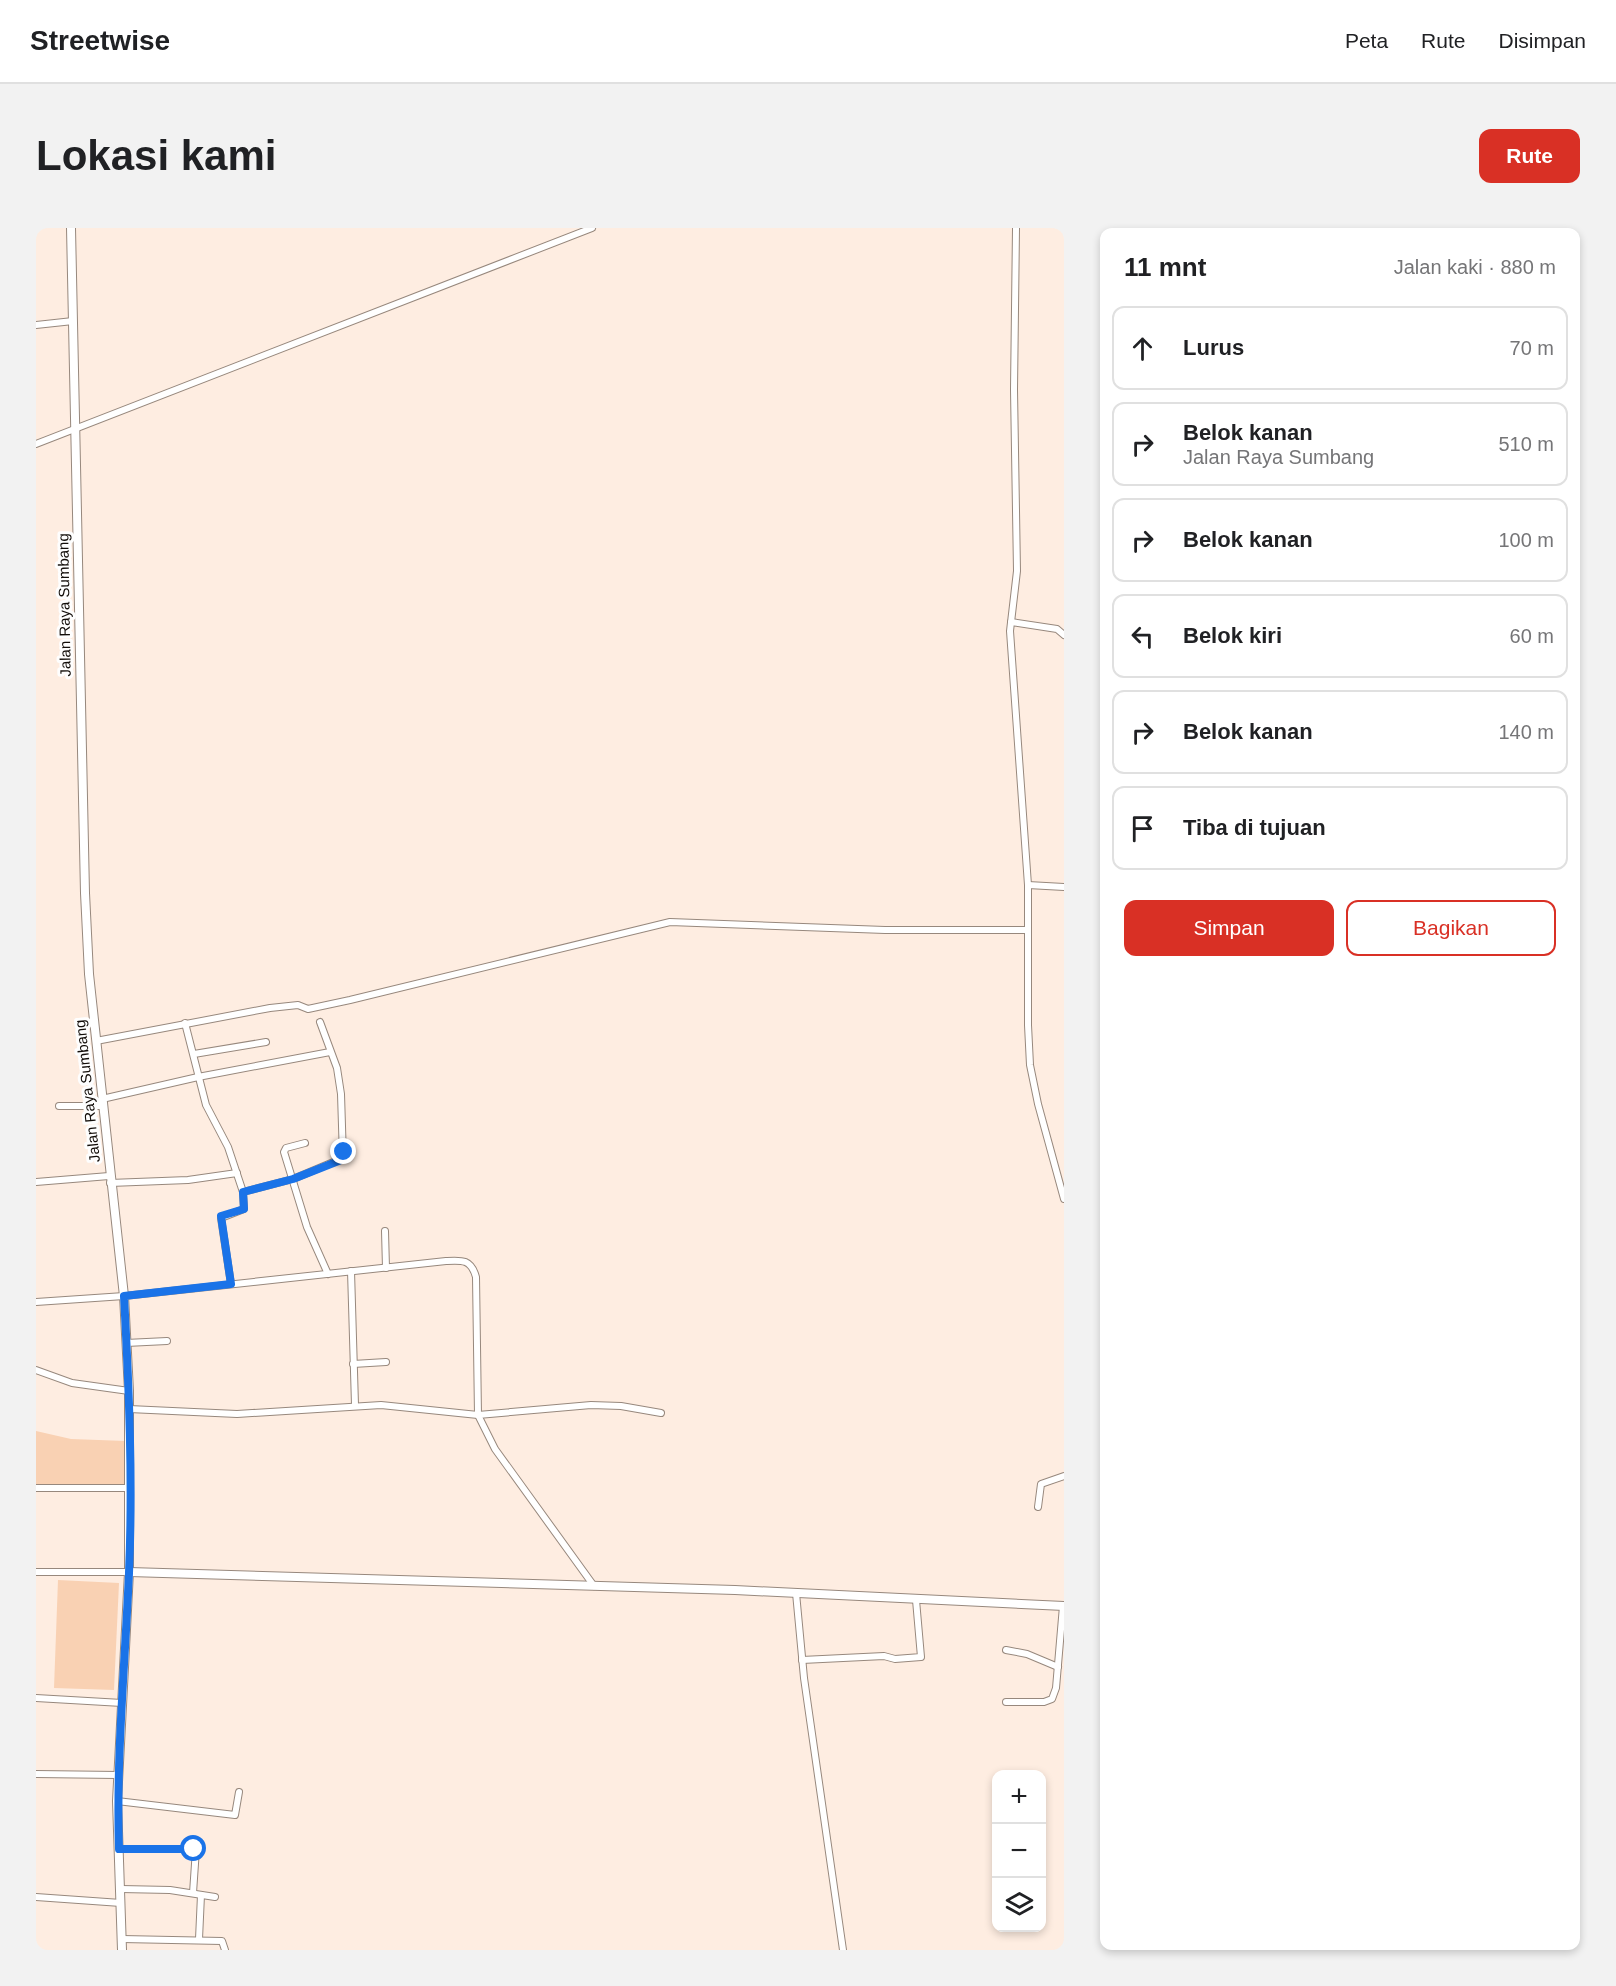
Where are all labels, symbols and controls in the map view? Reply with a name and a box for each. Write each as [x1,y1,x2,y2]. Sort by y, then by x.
text: Streetwise [30,25,170,56]
text: Peta [1345,29,1388,52]
text: Rute [1421,29,1465,52]
text: Disimpan [1498,29,1586,52]
button: Rute [1479,129,1580,183]
text: Lokasi kami [36,132,276,179]
text: 11 mnt [1124,252,1206,282]
text: Jalan kaki · 880 m [1394,256,1556,278]
icon: ahead [1126,332,1159,365]
text: Lurus [1183,335,1244,360]
text: 70 m [1510,337,1554,359]
text: Belok kanan [1183,420,1313,445]
icon: right [1126,428,1159,461]
text: 510 m [1498,433,1554,455]
text: Jalan Raya Sumbang [1183,446,1374,468]
icon: right [1126,524,1159,557]
text: Belok kanan [1183,527,1313,552]
text: 100 m [1498,529,1554,551]
street label: Jalan Raya Sumbang [54,533,74,677]
icon: left [1126,620,1159,653]
text: Belok kiri [1183,623,1282,648]
text: 60 m [1510,625,1554,647]
icon: right [1126,716,1159,749]
text: Belok kanan [1183,719,1313,744]
text: 140 m [1498,721,1554,743]
icon: arrive [1126,812,1159,845]
text: Tiba di tujuan [1183,815,1326,840]
button: Simpan [1124,900,1334,956]
button: Bagikan [1346,900,1556,956]
street label: Jalan Raya Sumbang [71,1019,103,1163]
route end [330,1138,356,1164]
map controls [992,1770,1046,1932]
button: + [992,1770,1046,1824]
button: − [992,1824,1046,1878]
route start [180,1835,206,1861]
button: layers [992,1878,1046,1932]

